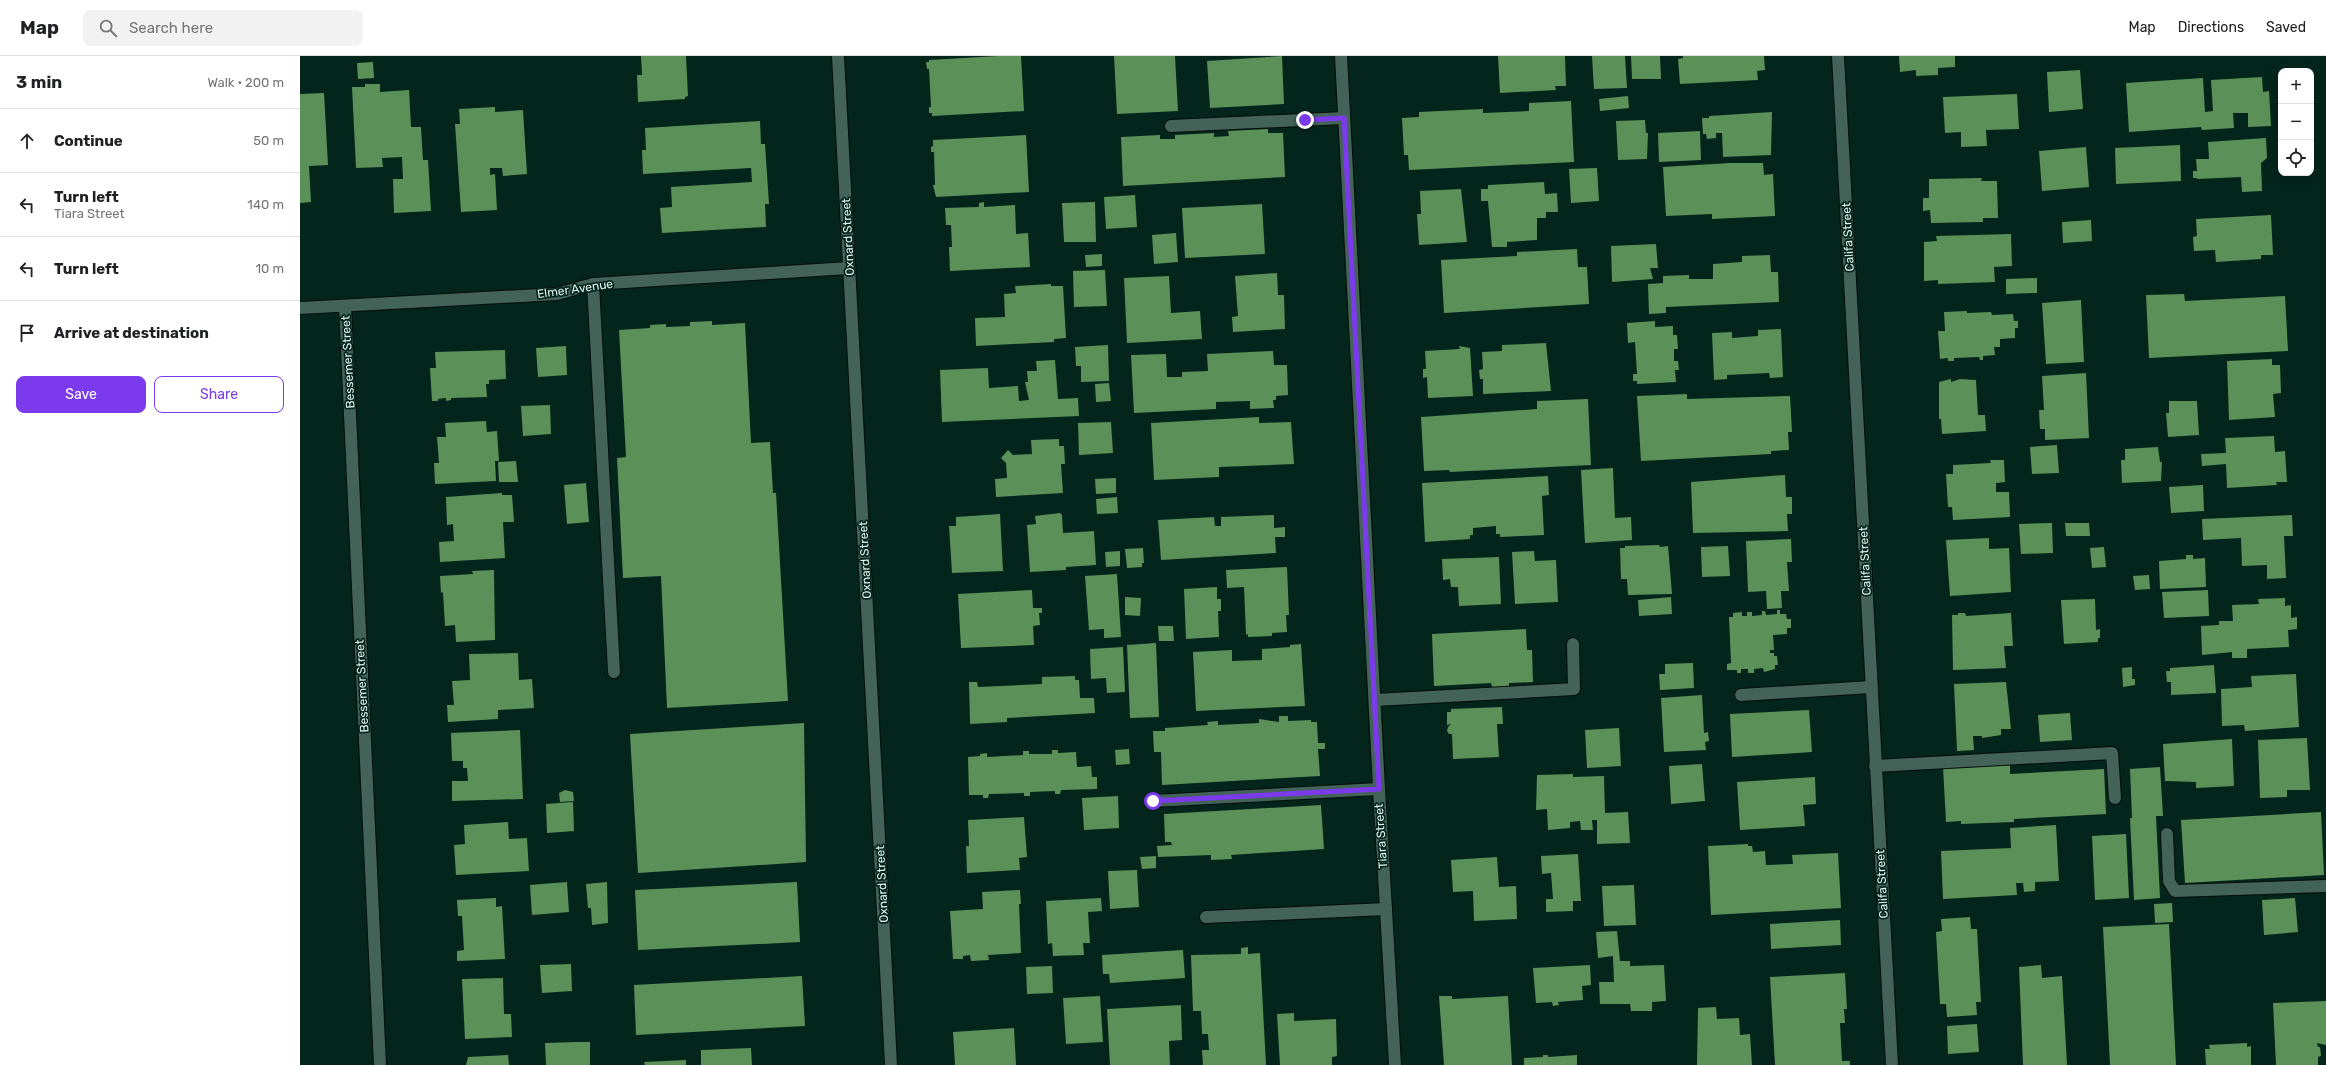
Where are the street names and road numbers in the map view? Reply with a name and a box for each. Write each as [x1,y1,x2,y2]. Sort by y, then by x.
street label: Oxnard Street [839,198,857,276]
street label: Califa Street [1839,202,1857,272]
street label: Elmer Avenue [536,277,614,301]
street label: Bessemer Street [339,315,357,409]
street label: Oxnard Street [856,521,874,599]
street label: Califa Street [1856,526,1874,596]
street label: Bessemer Street [353,639,371,733]
street label: Tiara Street [1372,803,1390,869]
street label: Oxnard Street [873,845,891,923]
street label: Califa Street [1873,849,1891,919]

